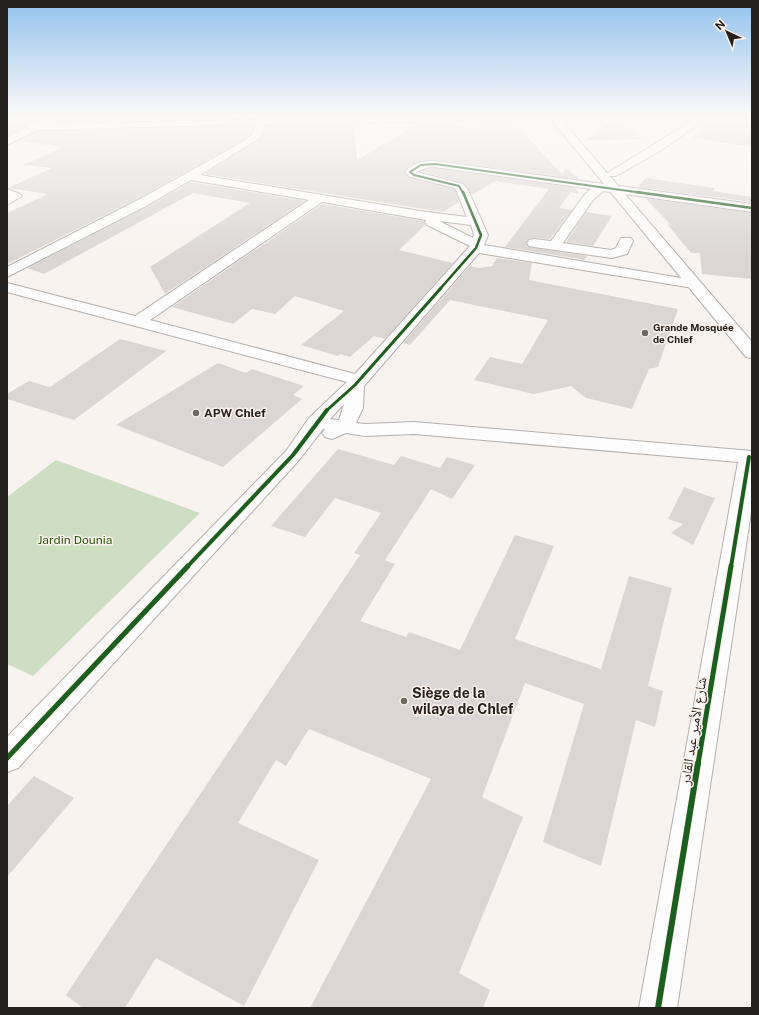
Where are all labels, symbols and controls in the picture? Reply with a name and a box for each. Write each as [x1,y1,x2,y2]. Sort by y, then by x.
north arrow [707,12,747,52]
text: N [713,18,727,32]
place label: Grande Mosquée de Chlef [653,321,734,345]
marker: Grande Mosquée de Chlef [640,328,650,338]
place label: APW Chlef [204,406,266,420]
marker: APW Chlef [191,408,201,418]
park label: Jardin Dounia [38,533,112,547]
street label: شارع الأمير عبد القادر [676,676,711,787]
place label: Siège de la wilaya de Chlef [412,685,514,717]
marker: Siège de la wilaya de Chlef [399,696,409,706]

